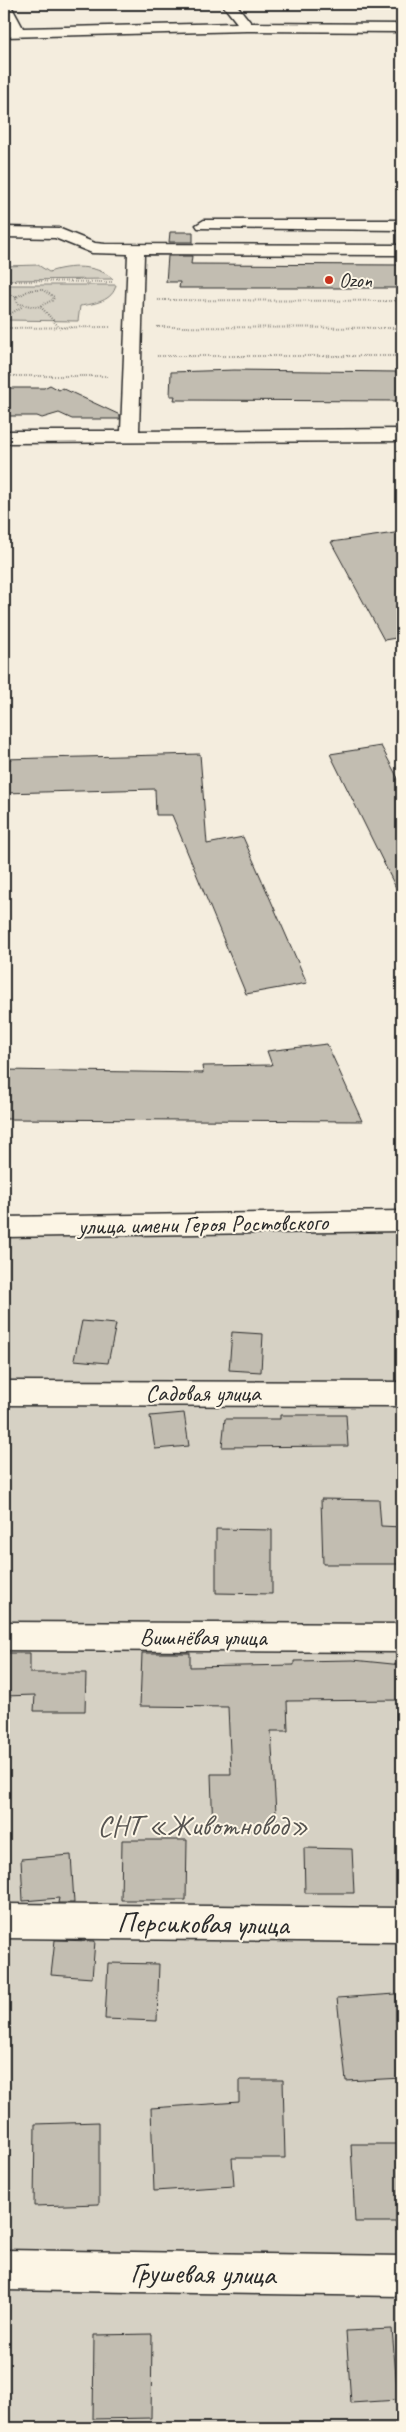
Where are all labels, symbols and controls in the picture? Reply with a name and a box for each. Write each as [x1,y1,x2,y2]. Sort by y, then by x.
place label: Ozon [339,268,373,293]
marker: Ozon [323,274,335,286]
street label: улица имени Героя Ростовского [76,1207,330,1241]
street label: Садовая улица [145,1378,262,1408]
street label: Вишнёвая улица [139,1622,268,1652]
park label: СНТ «Животновод» [98,1807,308,1844]
street label: Персиковая улица [117,1904,292,1944]
street label: Грушевая улица [130,2254,278,2293]

